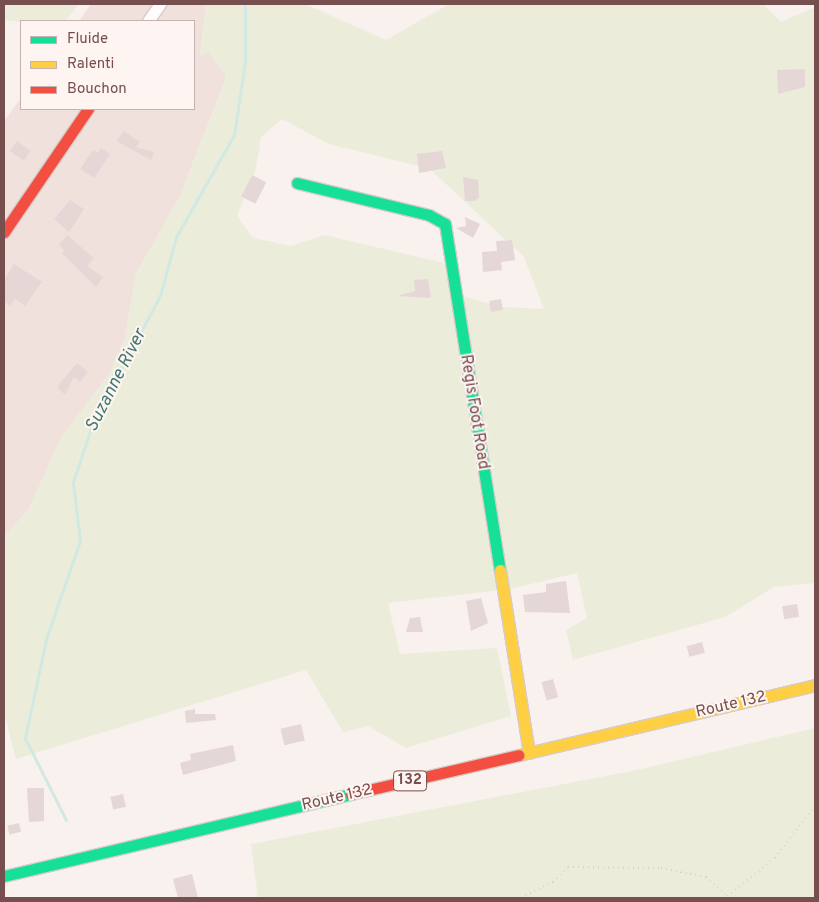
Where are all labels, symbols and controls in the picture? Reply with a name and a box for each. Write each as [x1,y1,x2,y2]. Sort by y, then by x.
legend [20,20,195,110]
text: Fluide [67,30,108,49]
text: Ralenti [67,55,114,74]
text: Bouchon [67,80,127,99]
water label: Suzanne River [82,326,152,436]
street label: Regis Foot Road [455,353,493,471]
street label: Route 132 [694,688,768,722]
road number: 132 [392,768,428,794]
street label: Route 132 [300,781,374,815]

